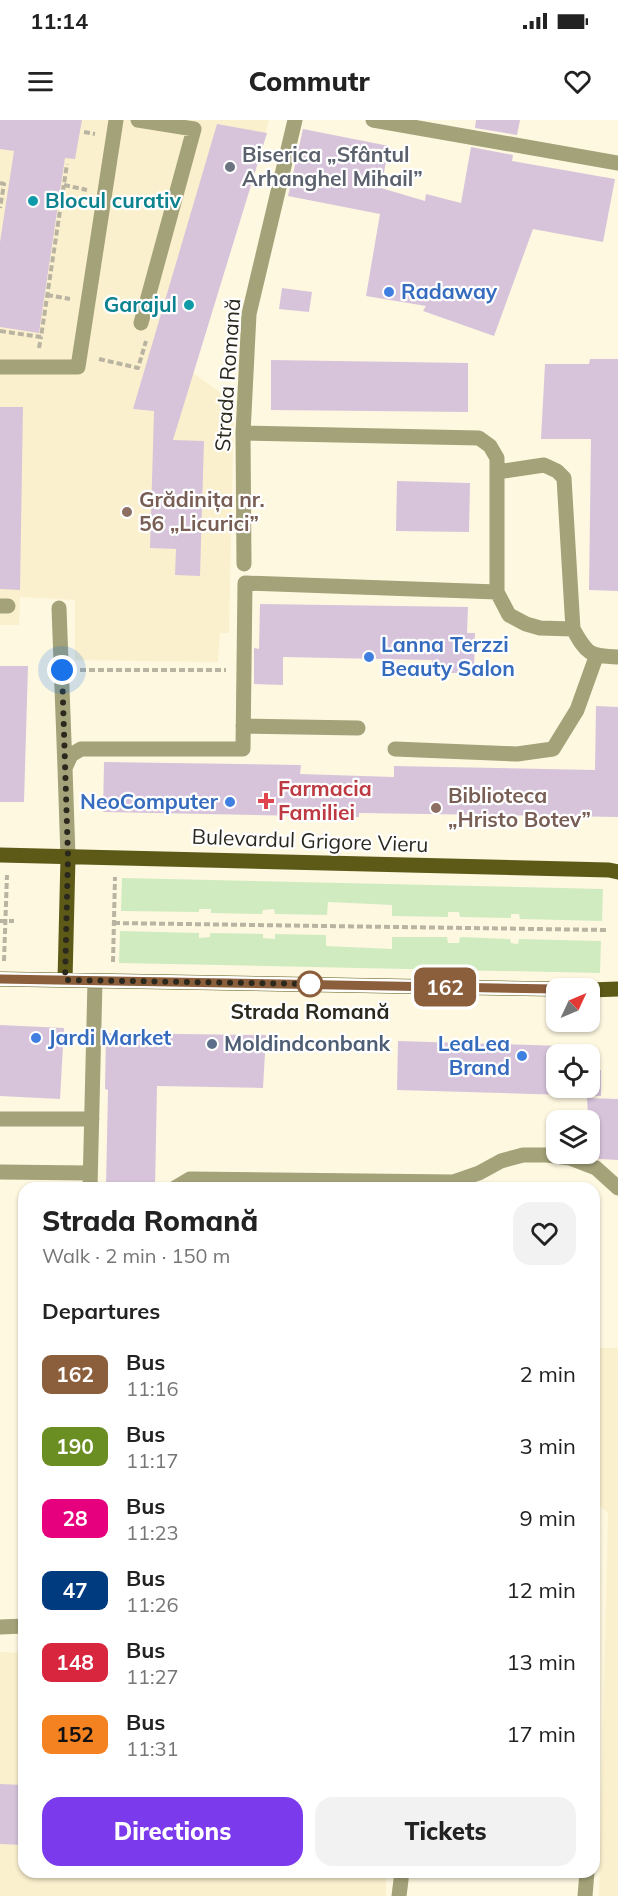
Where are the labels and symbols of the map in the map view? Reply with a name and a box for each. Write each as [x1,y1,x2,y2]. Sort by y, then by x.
place label: Biserica „Sfântul Arhanghel Mihail” [242,141,423,191]
marker: Biserica „Sfântul Arhanghel Mihail” [223,160,237,174]
place label: Blocul curativ [45,187,181,213]
marker: Blocul curativ [26,194,40,208]
place label: Radaway [401,278,498,304]
marker: Radaway [382,285,396,299]
place label: Garajul [104,291,177,317]
street label: Strada Romană [209,297,245,452]
marker: Garajul [182,298,196,312]
place label: Grădinița nr. 56 „Licurici” [139,486,265,536]
marker: Grădinița nr. 56 „Licurici” [120,505,134,519]
place label: Lanna Terzzi Beauty Salon [381,631,515,681]
marker: Lanna Terzzi Beauty Salon [362,650,376,664]
your location [47,655,77,685]
place label: Farmacia Familiei [278,775,372,825]
place label: Biblioteca „Hristo Botev” [448,782,591,832]
place label: NeoComputer [80,788,219,814]
marker: Farmacia Familiei [259,794,273,808]
marker: NeoComputer [223,795,237,809]
marker: Biblioteca „Hristo Botev” [429,801,443,815]
street label: Bulevardul Grigore Vieru [191,823,429,857]
line badge: 162 [410,968,480,1006]
marker: Strada Romană [297,971,323,997]
north arrow [546,978,600,1032]
place label: Strada Romană [231,998,389,1024]
place label: Jardi Market [48,1024,171,1050]
place label: Moldindconbank [224,1030,391,1056]
place label: LeaLea Brand [438,1030,510,1080]
marker: Jardi Market [29,1031,43,1045]
marker: Moldindconbank [205,1037,219,1051]
marker: LeaLea Brand [515,1049,529,1063]

